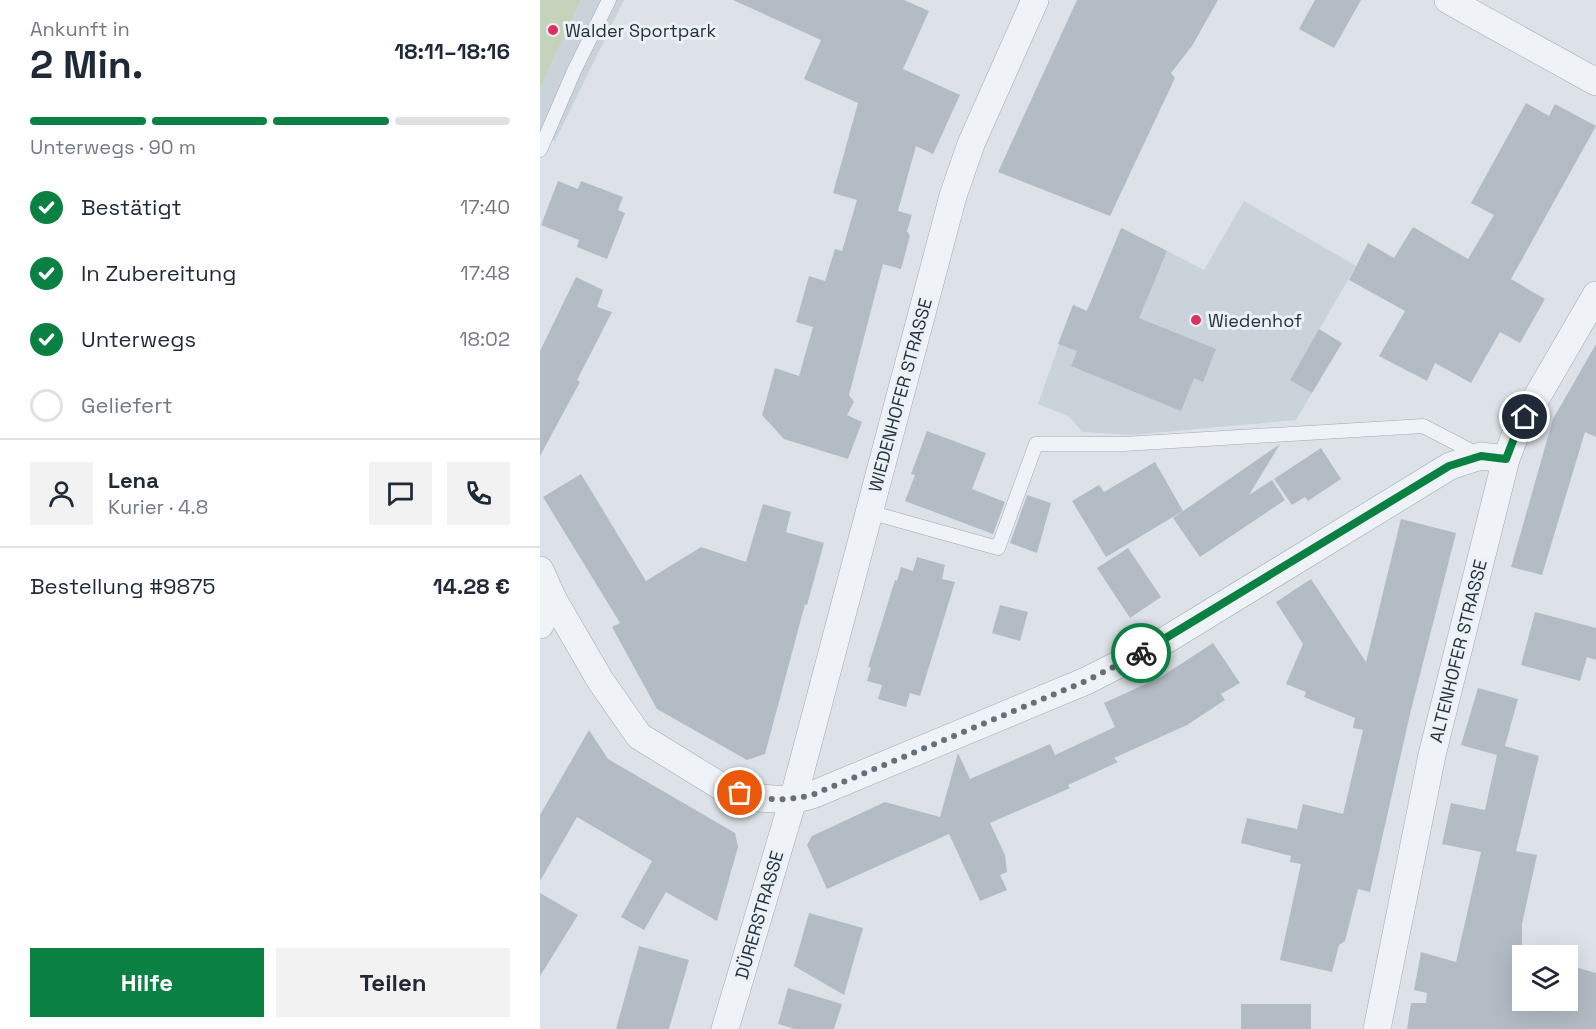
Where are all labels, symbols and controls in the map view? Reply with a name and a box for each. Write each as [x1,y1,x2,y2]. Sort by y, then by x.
text: Ankunft in [30,16,130,42]
place label: Walder Sportpark [565,19,717,42]
marker: Walder Sportpark [546,23,560,37]
text: 18:11–18:16 [394,37,510,65]
text: 2 Min. [30,40,144,89]
text: Unterwegs · 90 m [30,134,196,160]
icon: check [30,191,63,224]
text: Bestätigt [81,193,182,221]
text: 17:40 [460,194,510,220]
icon: check [30,257,63,290]
text: In Zubereitung [81,259,236,287]
text: 17:48 [460,260,510,286]
street label: WIEDENHOFER STRASSE [863,295,937,495]
place label: Wiedenhof [1208,309,1302,332]
marker: Wiedenhof [1189,313,1203,327]
icon: check [30,323,63,356]
text: Unterwegs [81,325,196,353]
text: 18:02 [459,326,510,352]
text: Geliefert [81,391,173,419]
pin [1499,391,1550,442]
icon: home [1508,400,1541,433]
button: person [30,462,93,525]
button: chat [369,462,432,525]
button: phone [447,462,510,525]
text: Lena [108,466,159,494]
text: Kurier · 4.8 [108,494,208,520]
street label: ALTENHOFER STRASSE [1424,557,1492,745]
text: Bestellung #9875 [30,572,216,600]
text: 14.28 € [433,572,510,600]
courier [1111,623,1171,683]
icon: bike [1125,637,1158,670]
pin [714,767,765,818]
icon: bag [723,776,756,809]
street label: DÜRERSTRASSE [730,848,788,982]
map controls [1512,945,1578,1011]
button: layers [1512,945,1578,1011]
button: Hilfe [30,948,264,1017]
button: Teilen [276,948,510,1017]

